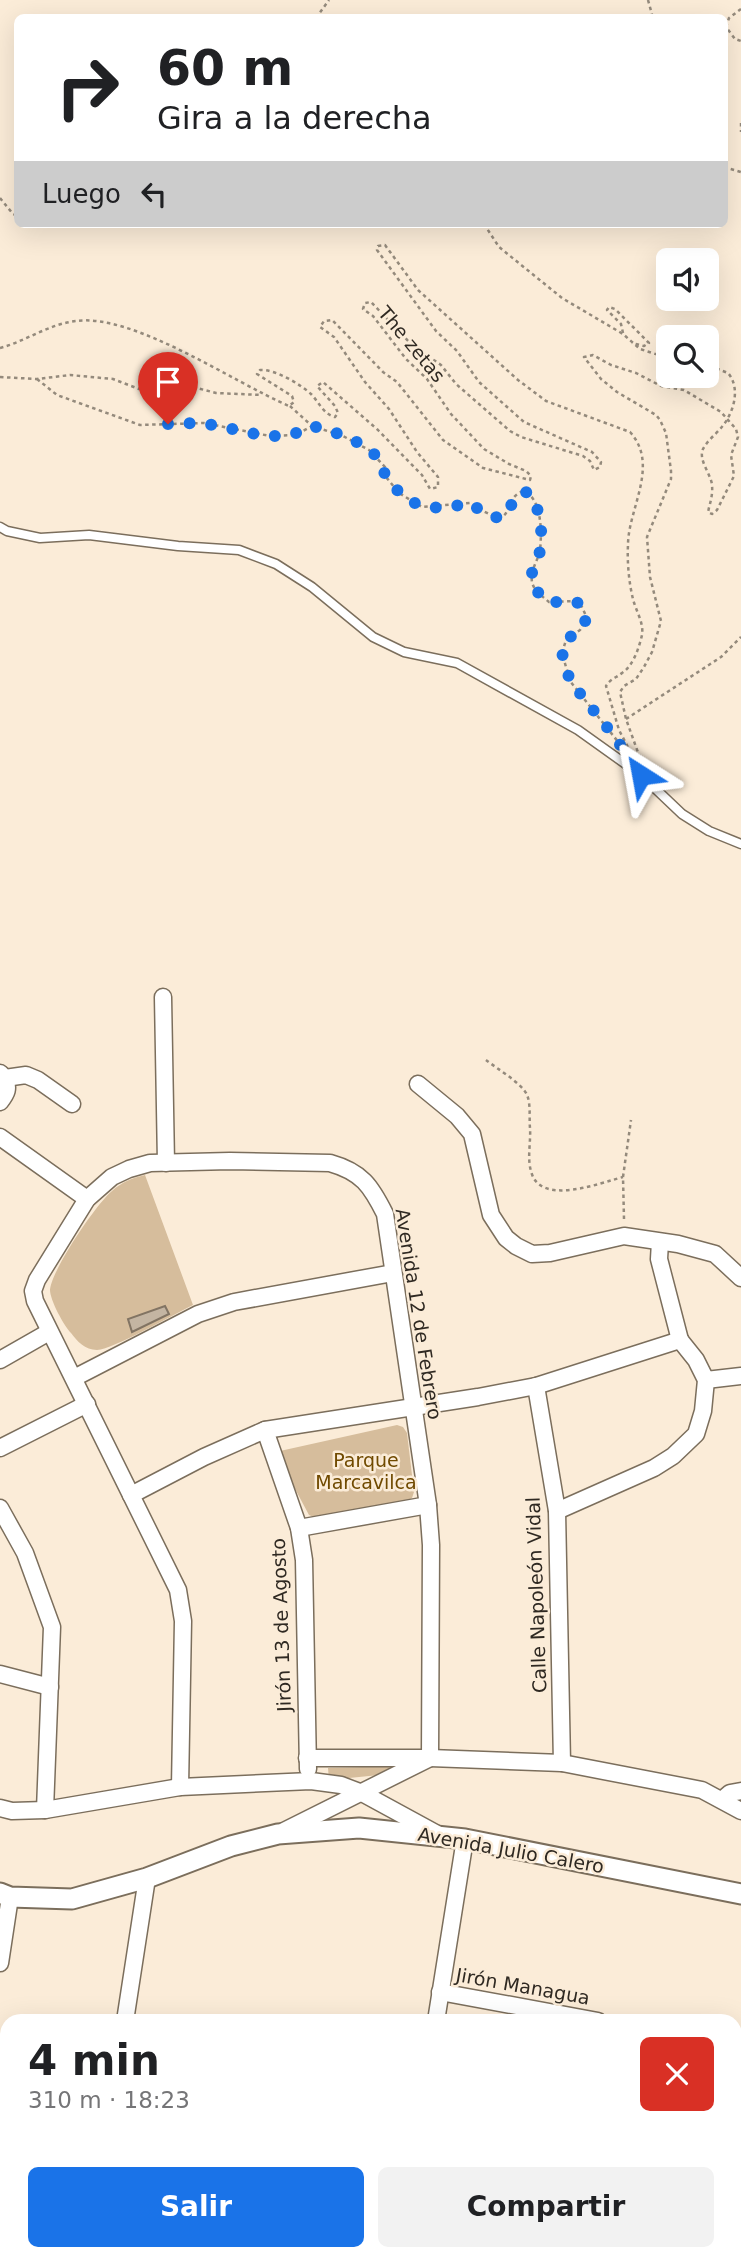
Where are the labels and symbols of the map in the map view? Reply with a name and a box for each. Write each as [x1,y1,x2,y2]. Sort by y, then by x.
street label: The zetas [373,301,450,386]
pin [138,352,198,424]
position arrow [604,738,678,812]
street label: Avenida 12 de Febrero [391,1207,447,1421]
park label: Parque Marcavilca [315,1449,417,1493]
street label: Calle Napoleón Vidal [522,1497,550,1693]
street label: Jirón 13 de Agosto [267,1538,295,1713]
street label: Avenida Julio Calero [416,1823,606,1877]
street label: Jirón Managua [453,1963,592,2009]

